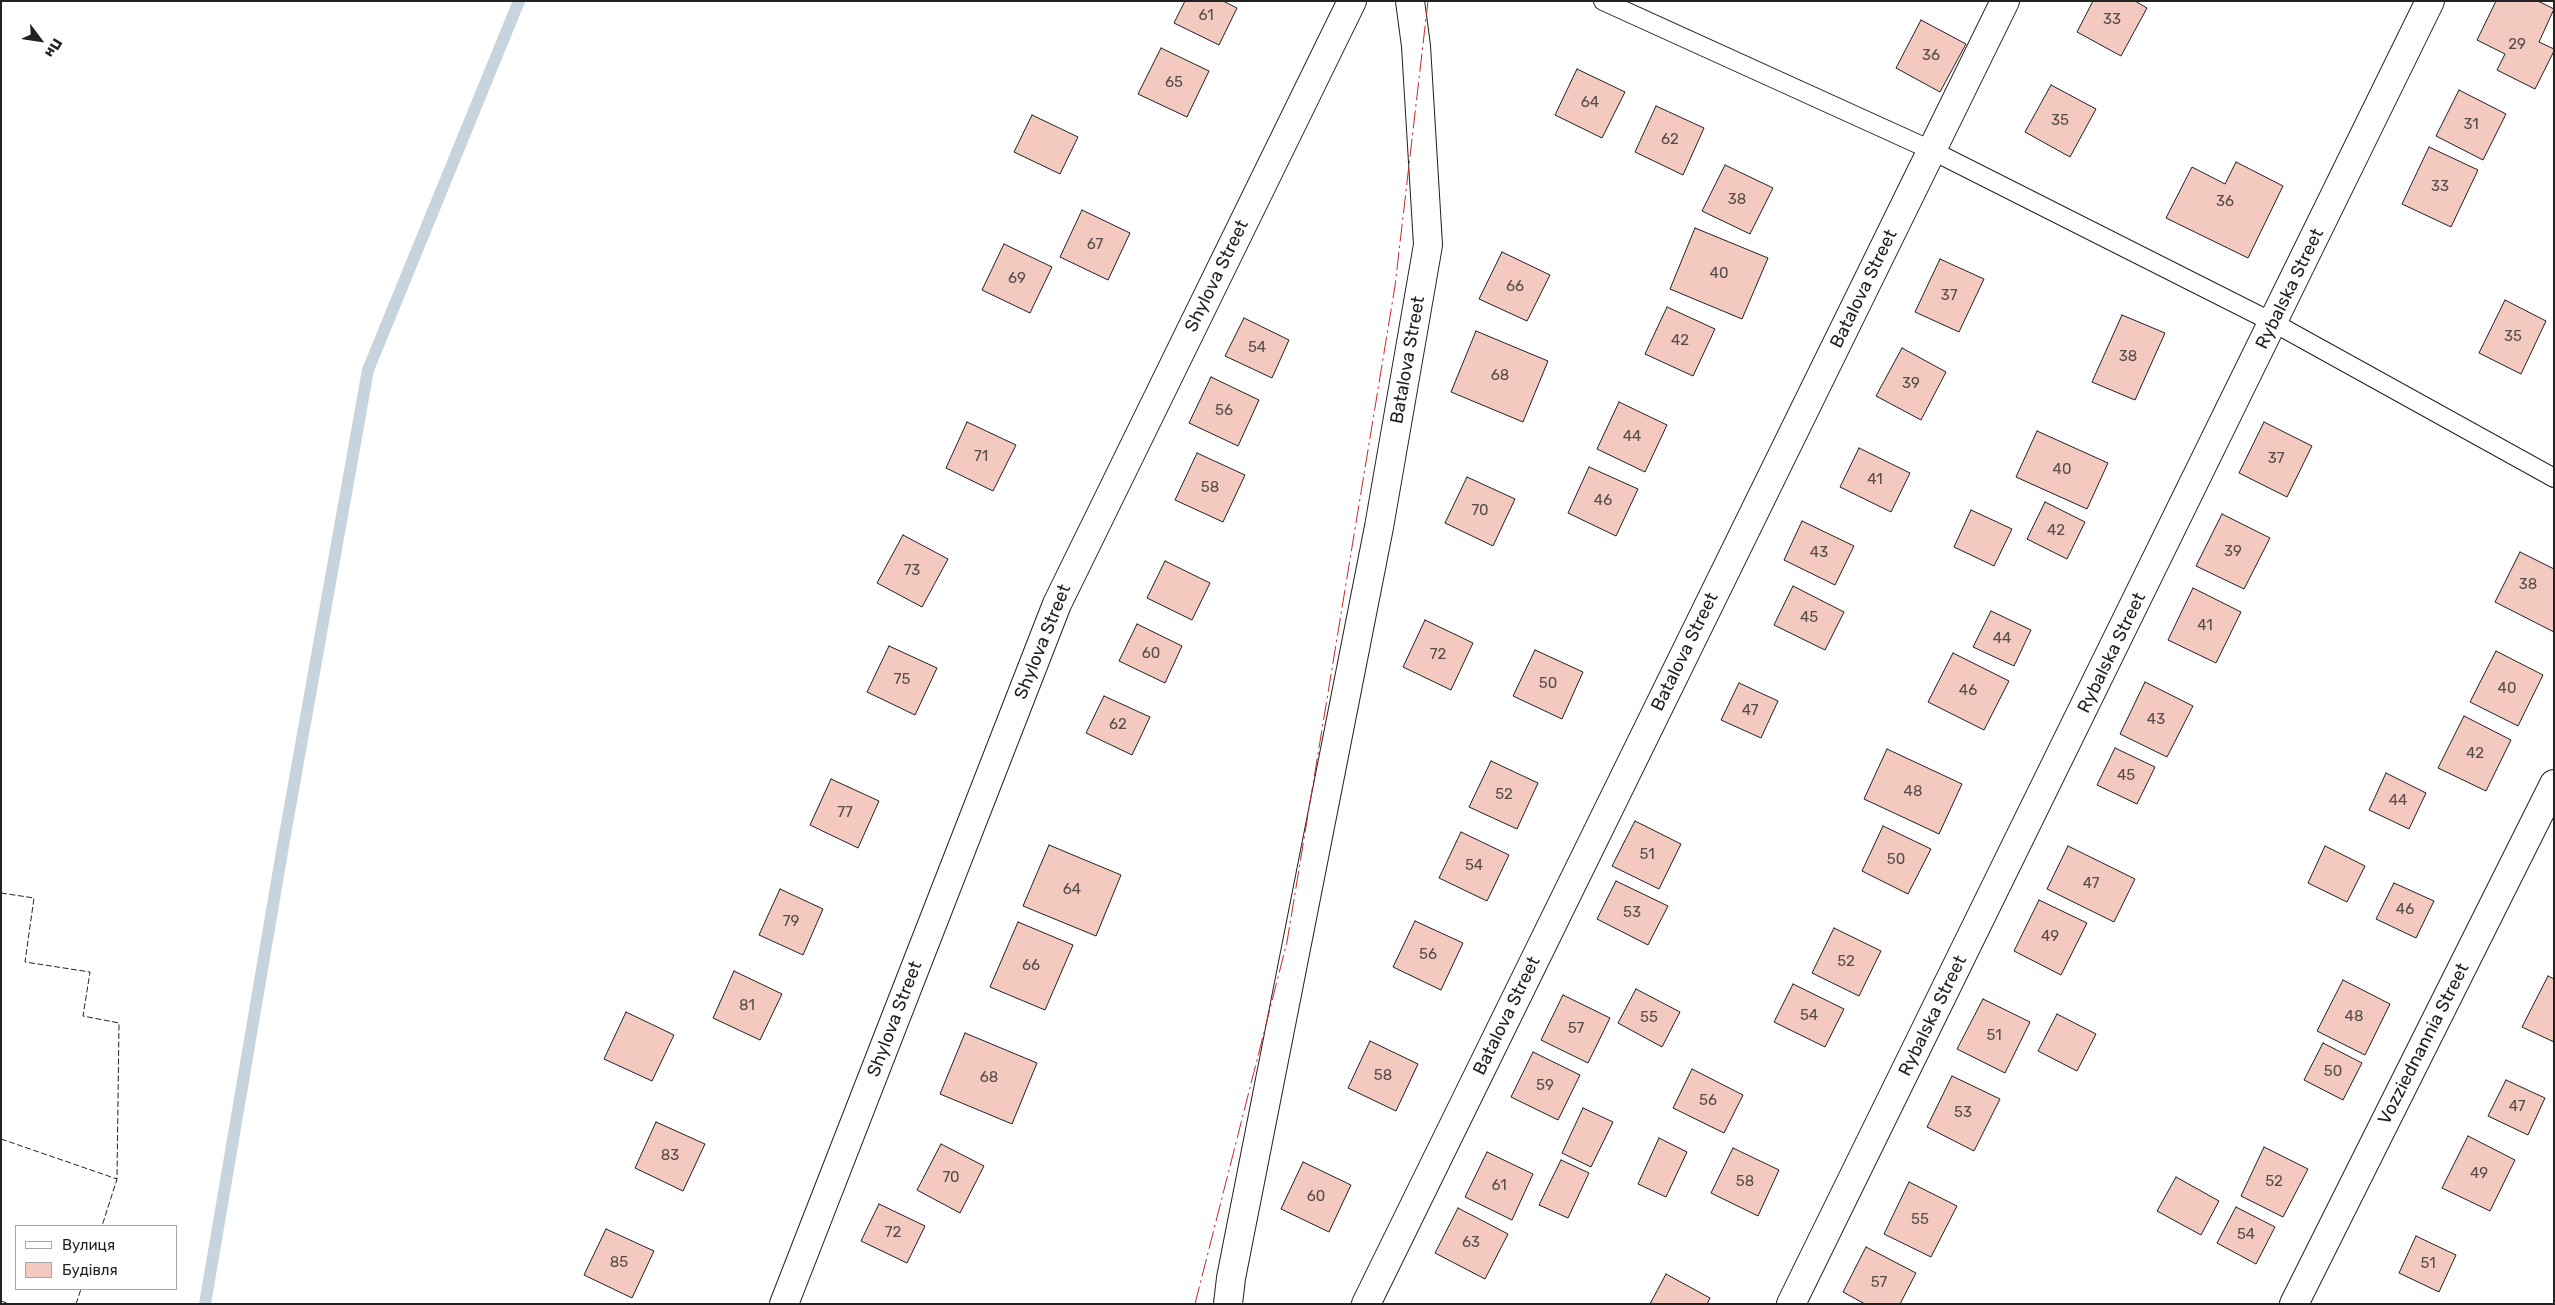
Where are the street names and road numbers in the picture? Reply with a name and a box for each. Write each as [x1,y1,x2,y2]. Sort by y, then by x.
street label: Shylova Street [1181,216,1253,336]
street label: Rybalska Street [2251,225,2329,353]
street label: Batalova Street [1826,226,1902,352]
street label: Batalova Street [1386,294,1430,426]
street label: Shylova Street [1010,581,1076,703]
street label: Batalova Street [1647,589,1723,715]
street label: Rybalska Street [2073,589,2151,717]
street label: Rybalska Street [1894,952,1972,1080]
street label: Batalova Street [1469,953,1545,1079]
street label: Shylova Street [863,958,927,1080]
street label: Vozziednannia Street [2374,960,2474,1128]

